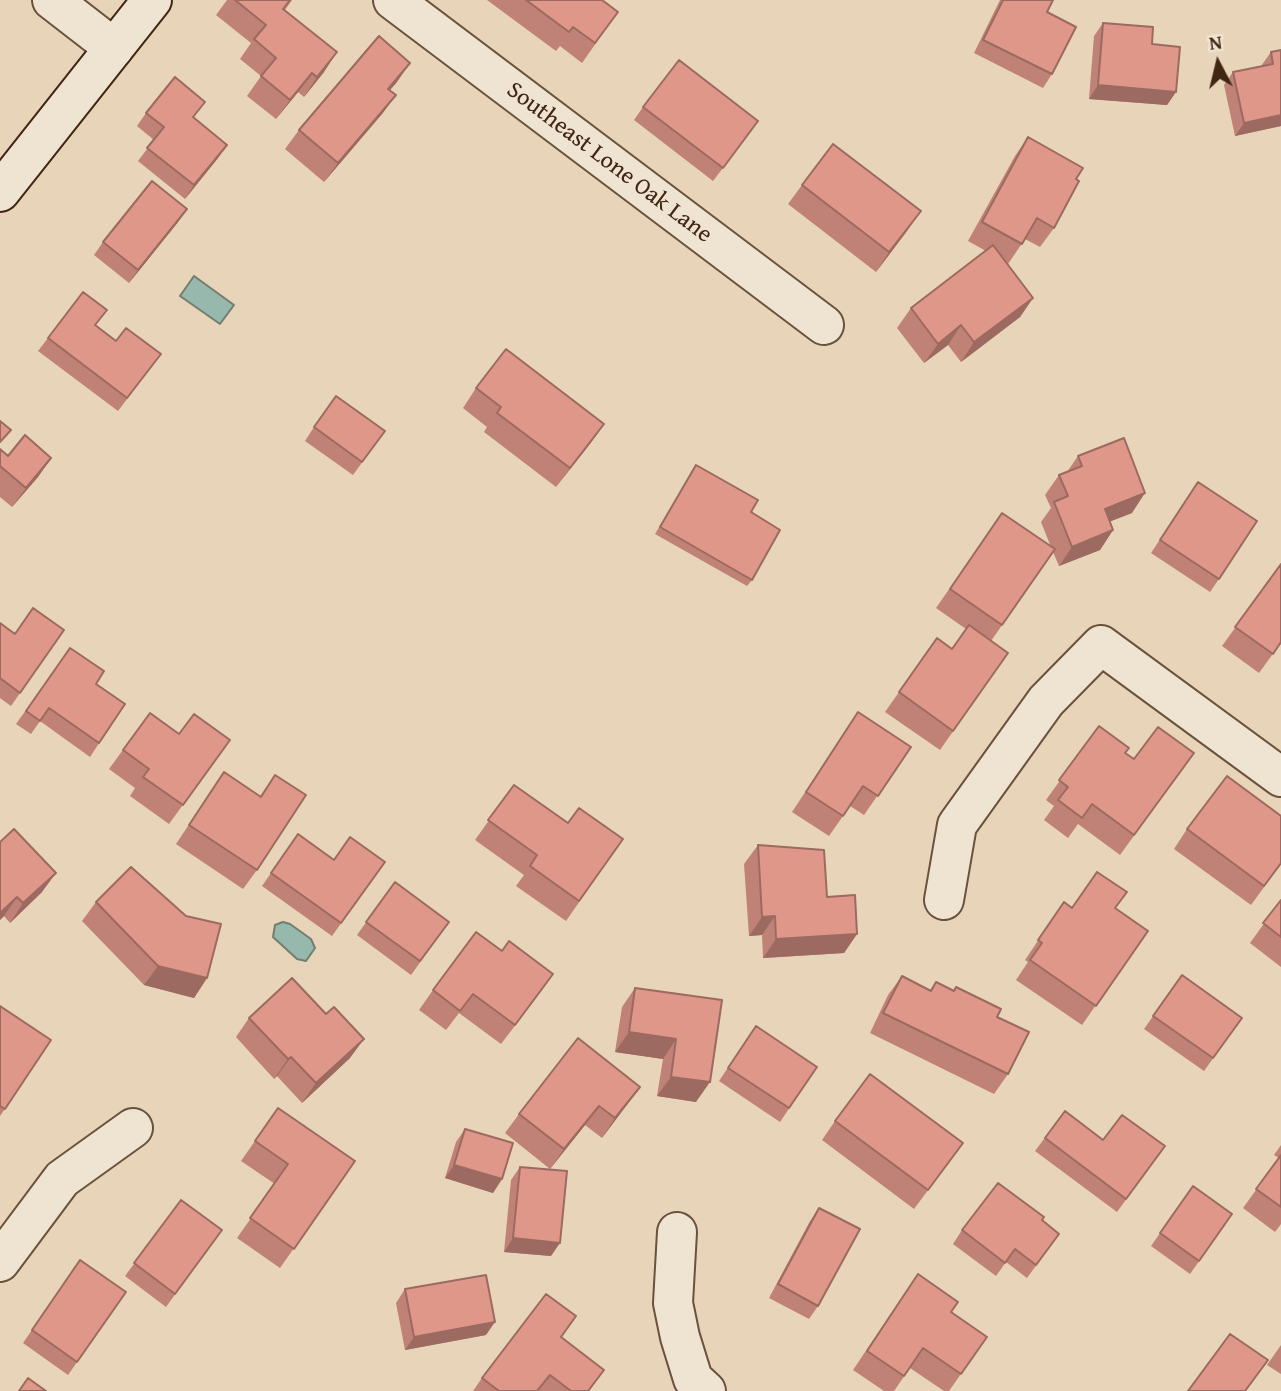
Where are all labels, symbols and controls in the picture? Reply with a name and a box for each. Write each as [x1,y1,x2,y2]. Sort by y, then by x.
text: N [1207,27,1223,57]
north arrow [1183,28,1253,98]
street label: Southeast Lone Oak Lane [501,76,717,250]

